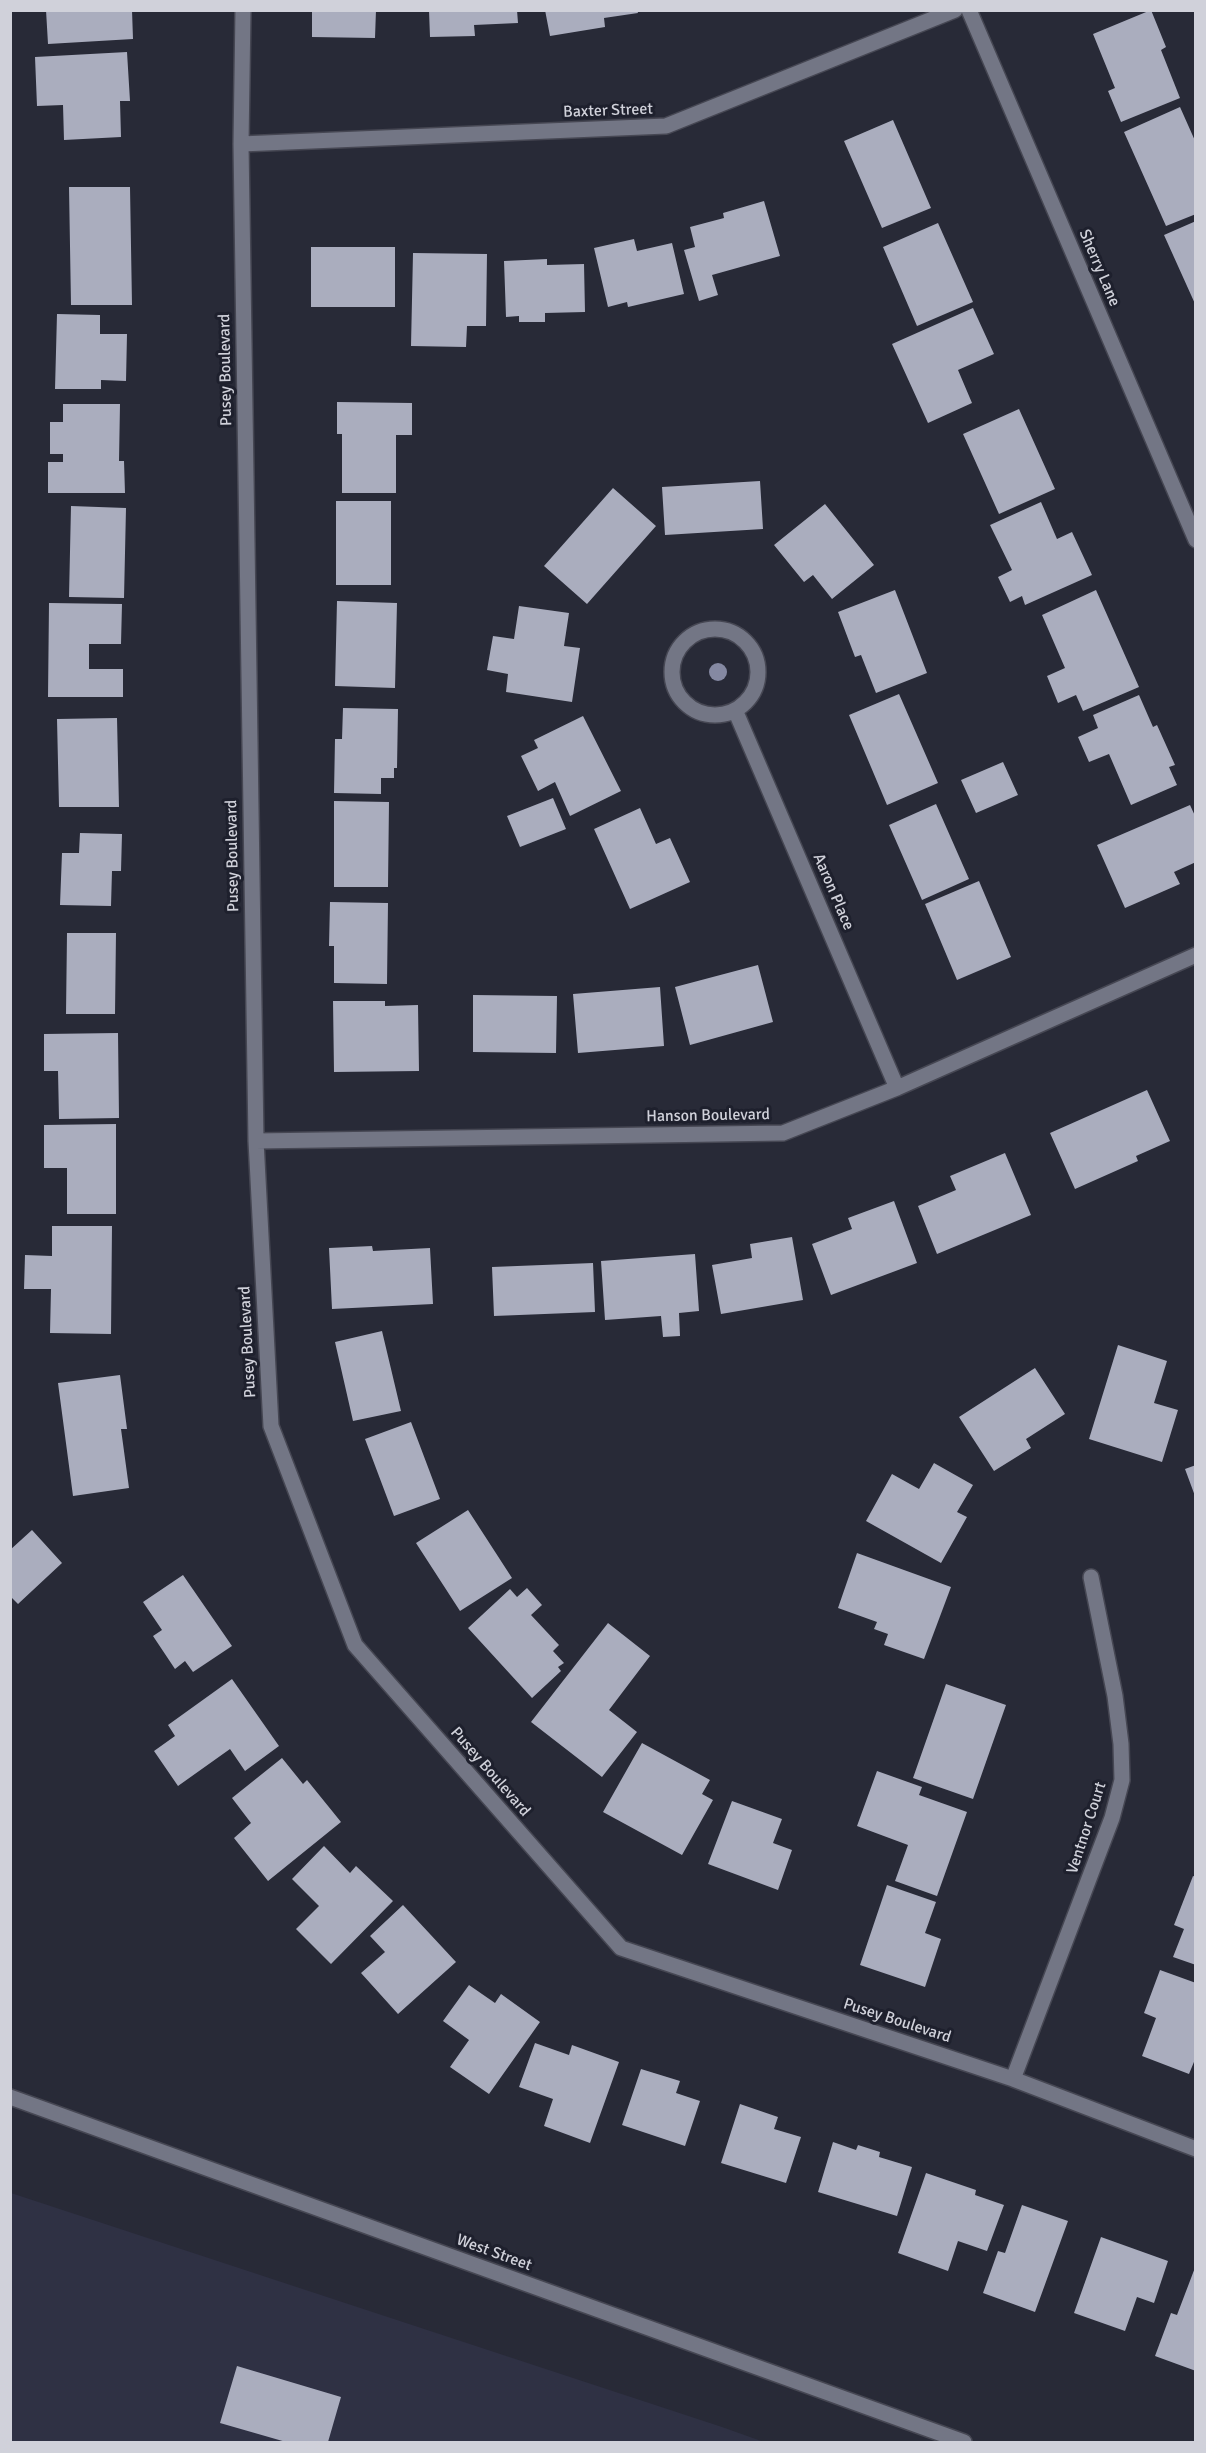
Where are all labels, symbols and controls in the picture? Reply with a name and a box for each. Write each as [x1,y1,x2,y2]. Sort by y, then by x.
street label: Baxter Street [563,100,653,122]
street label: Sherry Lane [1074,227,1124,309]
street label: Pusey Boulevard [215,314,237,426]
street label: Pusey Boulevard [222,800,244,912]
street label: Aaron Place [808,851,858,933]
street label: Hanson Boulevard [646,1105,770,1127]
street label: Pusey Boulevard [235,1286,261,1398]
street label: Pusey Boulevard [446,1723,534,1821]
street label: Ventnor Court [1063,1780,1111,1876]
street label: Pusey Boulevard [841,1995,953,2047]
street label: West Street [454,2231,534,2275]

